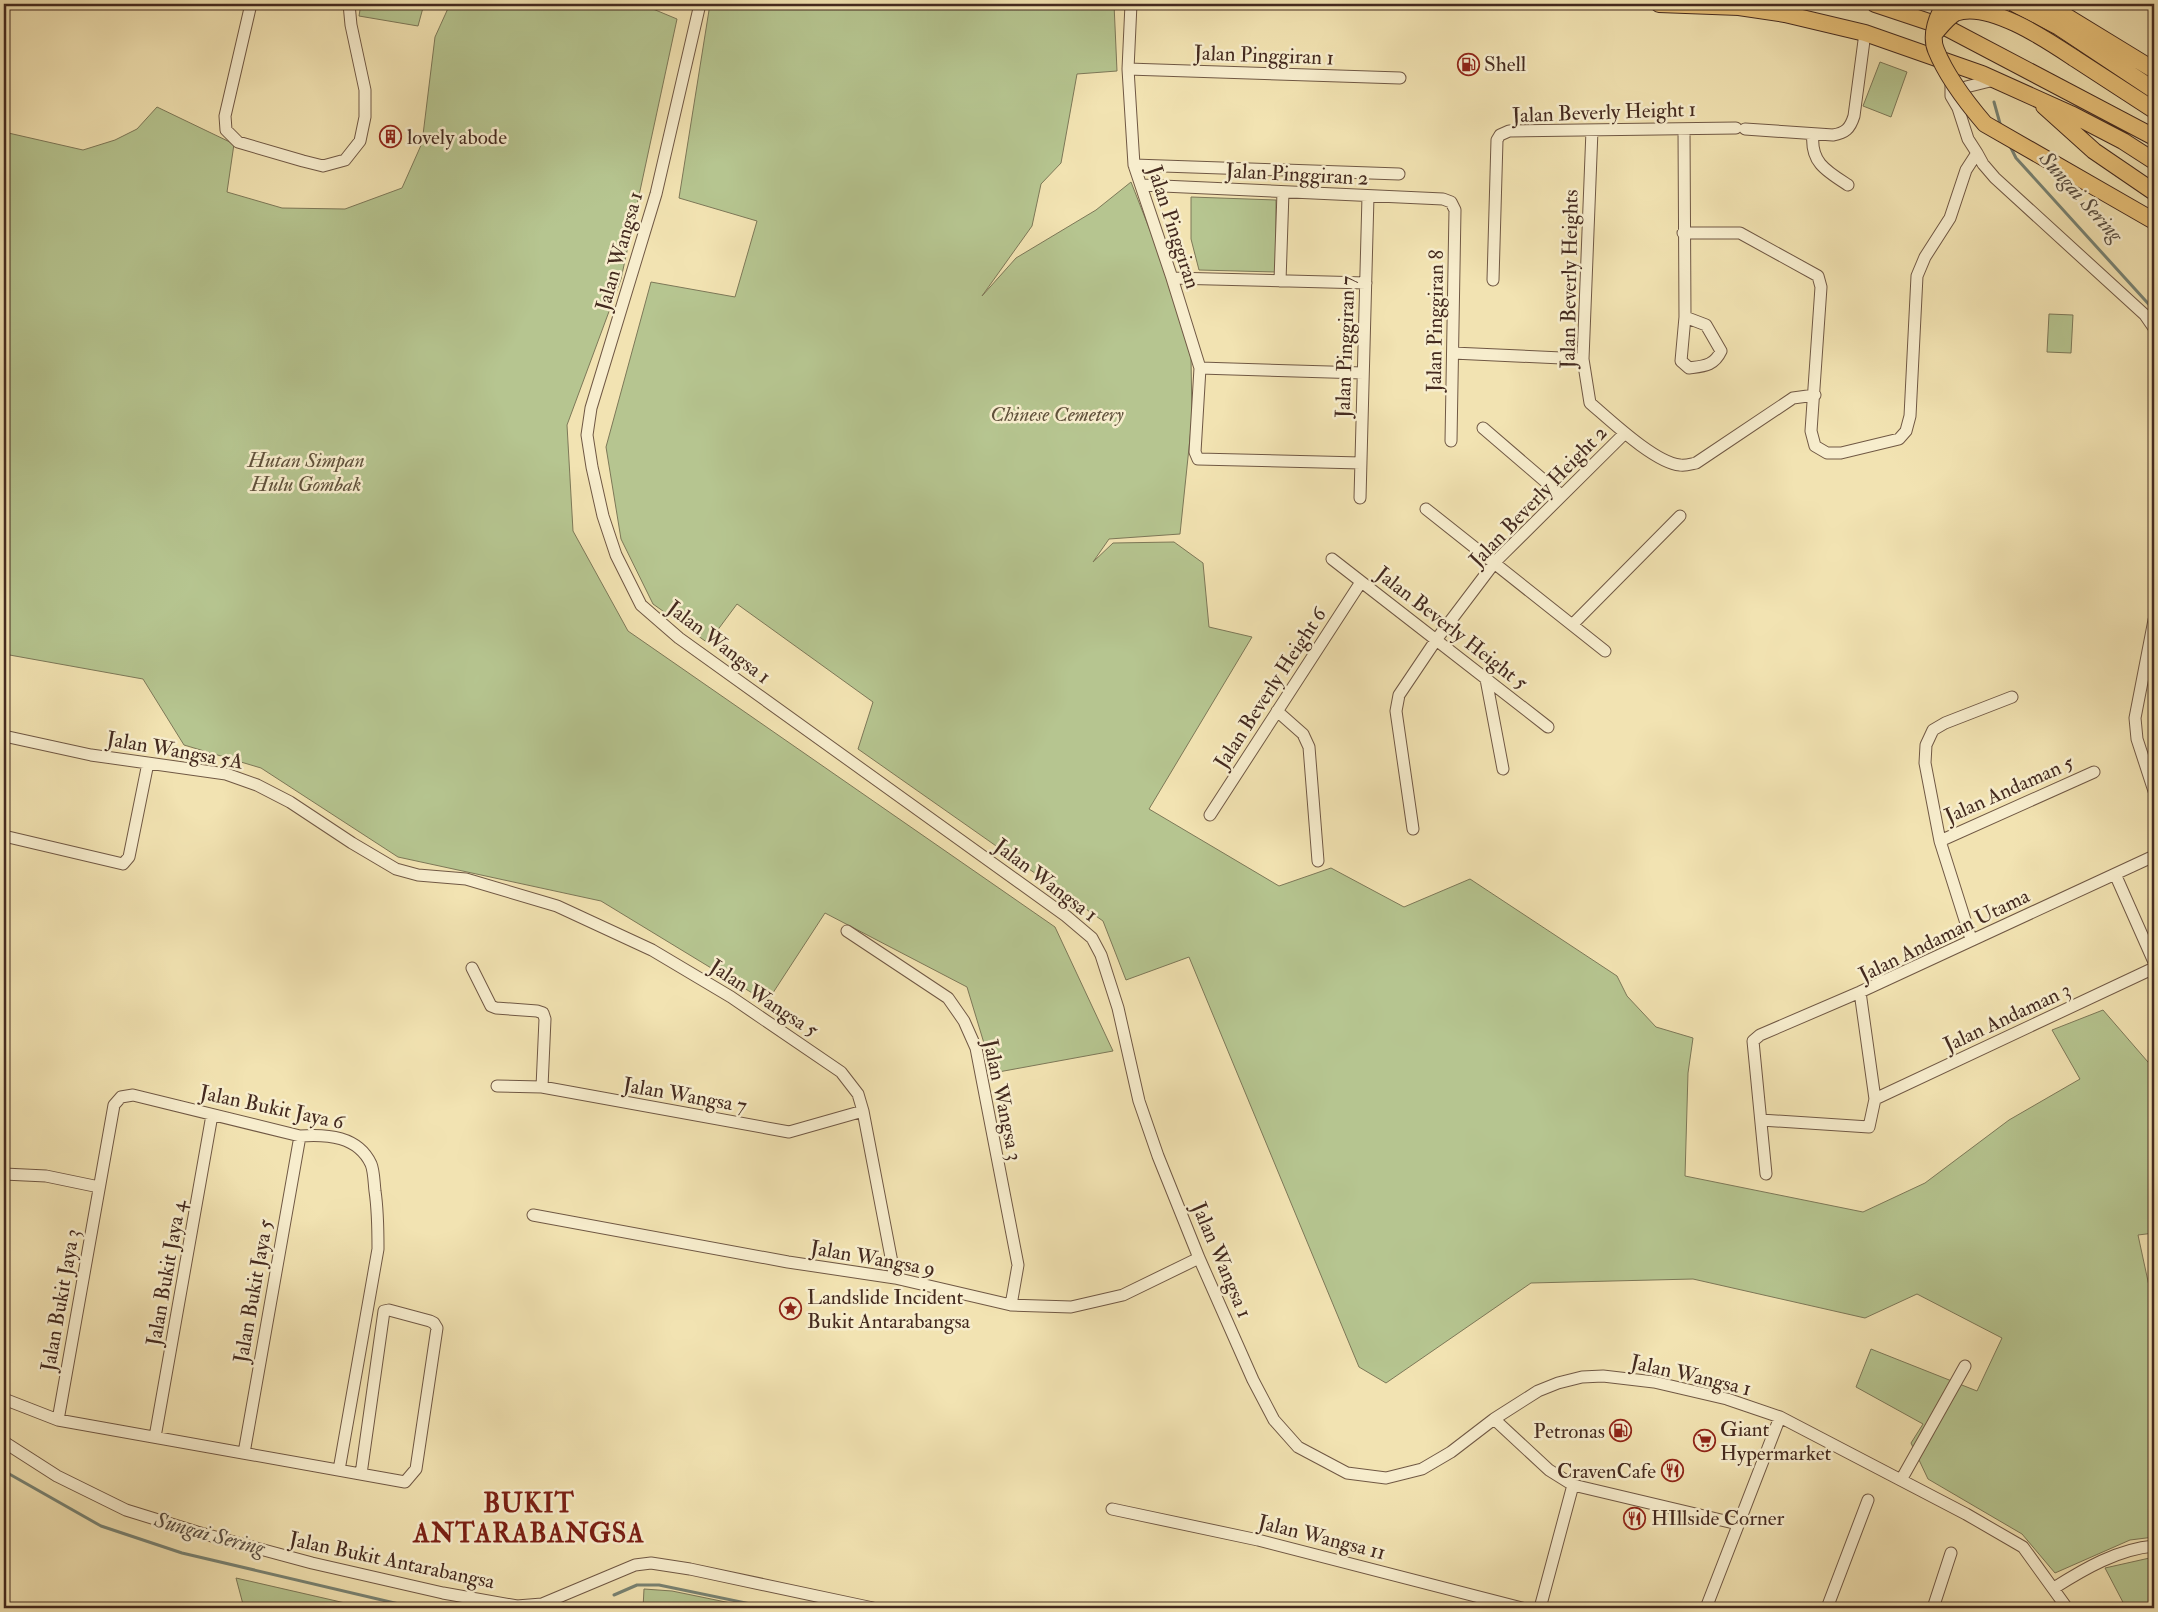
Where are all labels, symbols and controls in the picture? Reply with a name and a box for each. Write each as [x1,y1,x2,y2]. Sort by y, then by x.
street label: Jalan Pinggiran 1 [1193,40,1334,71]
place label: Shell [1484,51,1527,78]
fuel station icon: Shell [1456,52,1480,76]
street label: Jalan Beverly Height 1 [1511,96,1696,129]
place label: lovely abode [407,124,507,151]
building icon: lovely abode [379,125,403,149]
water label: Sungai Sering [2032,145,2130,249]
street label: Jalan Pinggiran 2 [1224,157,1369,192]
street label: Jalan Pinggiran [1141,161,1206,292]
street label: Jalan Wangsa 1 [589,188,649,315]
street label: Jalan Beverly Heights [1554,189,1585,370]
street label: Jalan Pinggiran 8 [1421,249,1450,393]
street label: Jalan Pinggiran 7 [1329,275,1361,420]
park label: Chinese Cemetery [990,401,1125,428]
street label: Jalan Beverly Height 2 [1463,420,1613,574]
park label: Hutan Simpan Hulu Gombak [246,447,365,498]
street label: Jalan Beverly Height 5 [1369,560,1534,697]
street label: Jalan Wangsa 1 [661,594,776,690]
street label: Jalan Beverly Height 6 [1208,601,1333,775]
street label: Jalan Wangsa 5A [104,725,245,776]
street label: Jalan Andaman 5 [1940,749,2079,830]
street label: Jalan Wangsa 1 [988,832,1103,928]
street label: Jalan Andaman Utama [1853,882,2034,989]
street label: Jalan Wangsa 5 [703,953,824,1044]
street label: Jalan Andaman 3 [1938,976,2075,1059]
street label: Jalan Wangsa 3 [976,1036,1029,1163]
street label: Jalan Wangsa 7 [620,1071,749,1120]
street label: Jalan Bukit Jaya 6 [196,1079,348,1136]
street label: Jalan Bukit Jaya 4 [140,1197,193,1349]
street label: Jalan Wangsa 1 [1185,1197,1258,1322]
street label: Jalan Bukit Jaya 5 [227,1216,280,1366]
street label: Jalan Bukit Jaya 3 [35,1227,86,1374]
street label: Jalan Wangsa 9 [807,1234,937,1283]
place label: Landslide Incident Bukit Antarabangsa [807,1284,971,1335]
place icon: Landslide Incident Bukit Antarabangsa [779,1297,803,1321]
street label: Jalan Wangsa 1 [1627,1348,1754,1402]
place label: Giant Hypermarket [1720,1416,1832,1467]
place label: Petronas [1533,1418,1605,1445]
fuel station icon: Petronas [1609,1419,1633,1443]
supermarket icon: Giant Hypermarket [1692,1429,1716,1453]
place label: CravenCafe [1557,1458,1656,1485]
restaurant icon: CravenCafe [1660,1459,1684,1483]
district label: BUKIT ANTARABANGSA [412,1488,645,1550]
place label: HIllside Corner [1651,1505,1785,1532]
water label: Sungai Sering [151,1506,269,1562]
restaurant icon: HIllside Corner [1623,1506,1647,1530]
street label: Jalan Wangsa 11 [1254,1508,1388,1566]
street label: Jalan Bukit Antarabangsa [286,1525,497,1596]

